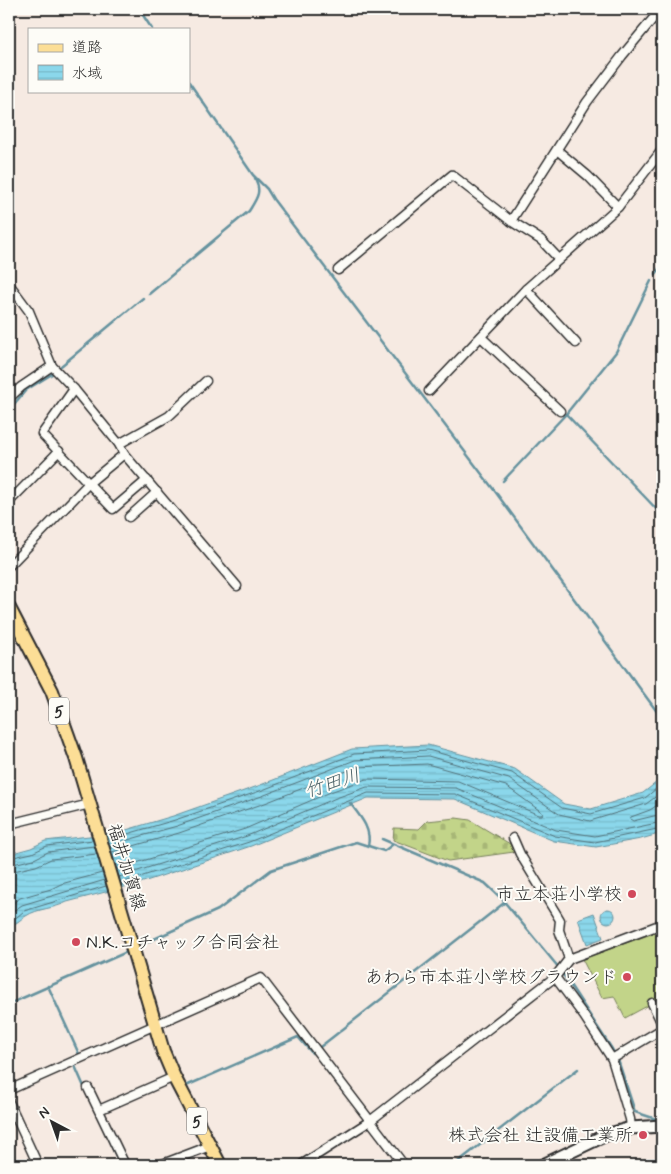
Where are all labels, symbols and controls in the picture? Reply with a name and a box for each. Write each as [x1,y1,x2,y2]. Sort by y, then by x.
legend [28,28,190,92]
text: 道路 [72,38,102,58]
text: 水域 [72,64,102,84]
road number: 5 [49,698,69,724]
water label: 竹田川 [301,763,363,804]
street label: 福井加賀線 [101,821,151,914]
place label: 市立本荘小学校 [496,883,622,907]
marker: 市立本荘小学校 [626,888,638,900]
place label: N.K.コチャック合同会社 [86,931,280,955]
marker: N.K.コチャック合同会社 [70,936,82,948]
place label: あわら市本荘小学校グラウンド [365,966,617,990]
marker: あわら市本荘小学校グラウンド [621,971,633,983]
north arrow [28,1096,78,1146]
text: N [35,1103,54,1123]
road number: 5 [187,1108,207,1134]
place label: 株式会社 辻設備工業所 [448,1124,633,1148]
marker: 株式会社 辻設備工業所 [637,1129,649,1141]

